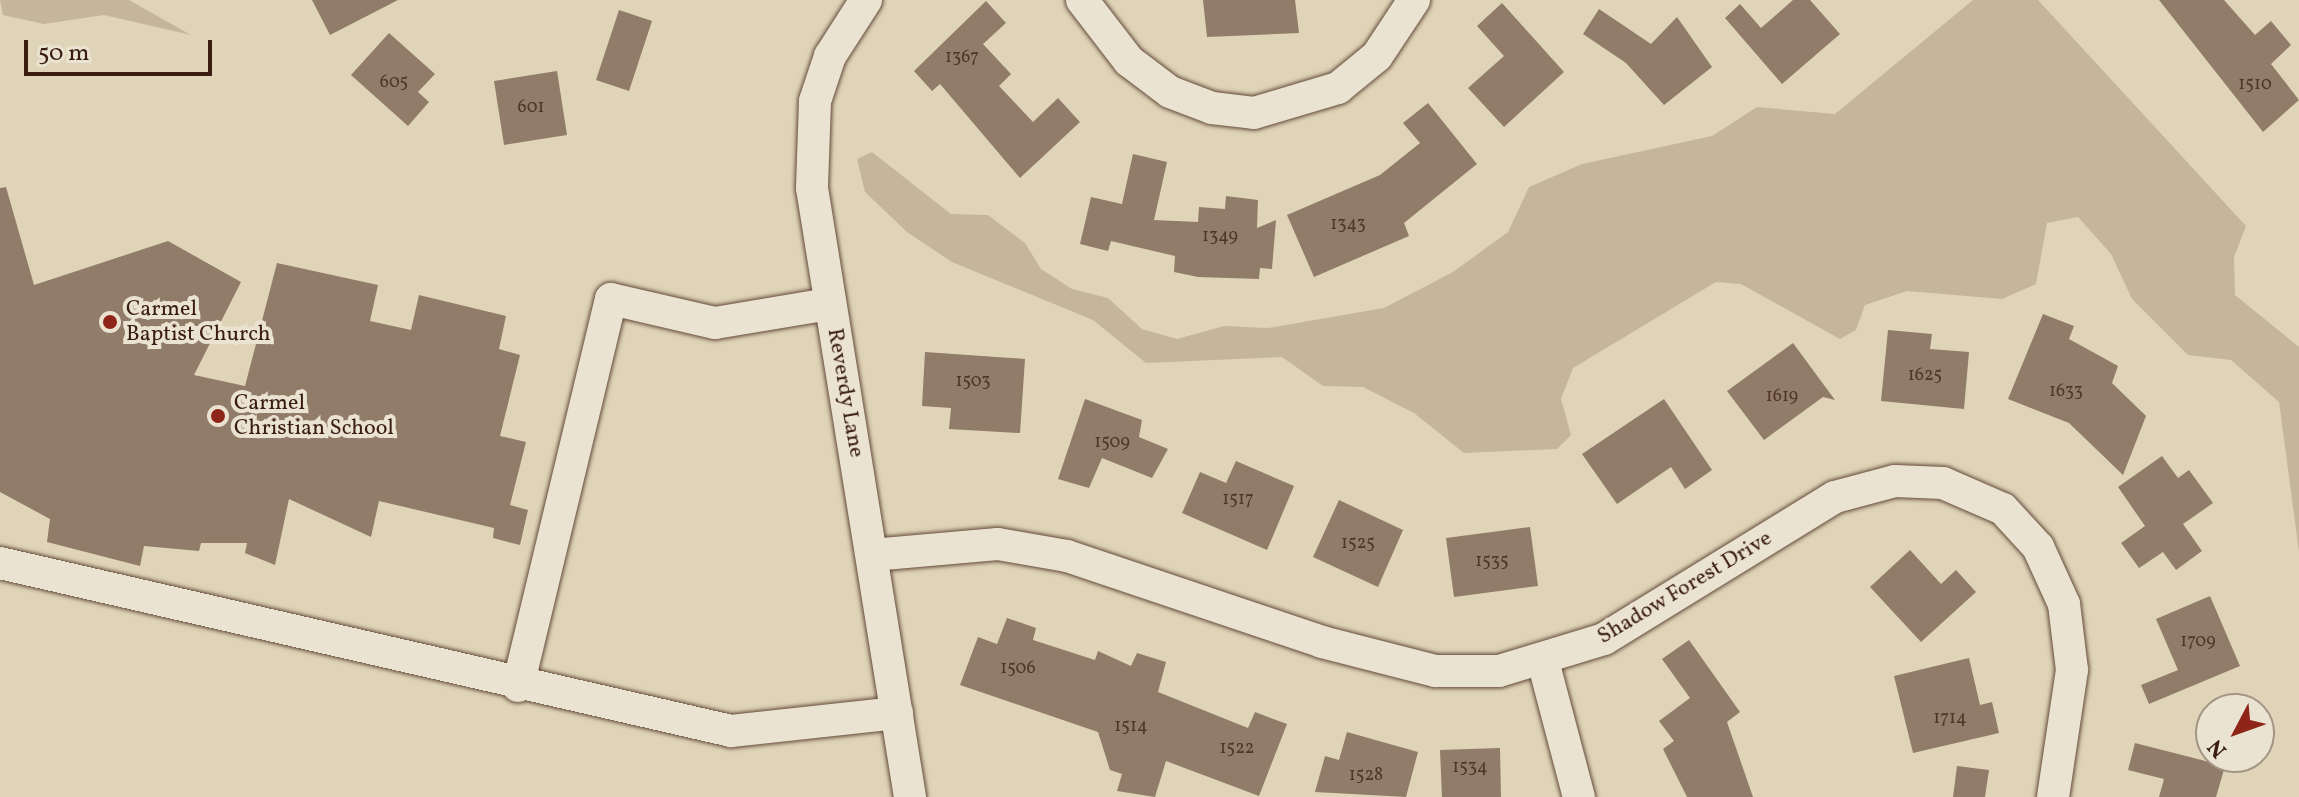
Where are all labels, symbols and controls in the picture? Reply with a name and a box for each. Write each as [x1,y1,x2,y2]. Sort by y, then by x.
scale bar [28,24,216,74]
text: 50 m [38,37,90,71]
house number: 1367 [945,47,979,69]
house number: 605 [380,72,408,94]
house number: 1510 [2238,74,2272,96]
house number: 601 [518,97,544,119]
house number: 1343 [1330,214,1366,236]
house number: 1349 [1202,226,1238,248]
place label: Carmel Baptist Church [126,296,271,348]
marker: Carmel Baptist Church [101,313,119,331]
street label: Reverdy Lane [821,326,869,460]
house number: 1625 [1908,365,1942,387]
house number: 1503 [956,371,990,393]
house number: 1633 [2049,381,2083,403]
house number: 1619 [1766,386,1798,408]
place label: Carmel Christian School [234,390,394,442]
marker: Carmel Christian School [209,407,227,425]
house number: 1509 [1094,432,1130,454]
house number: 1517 [1222,489,1254,511]
street label: Shadow Forest Drive [1593,525,1777,651]
house number: 1525 [1341,533,1375,555]
house number: 1535 [1475,551,1509,573]
house number: 1709 [2180,631,2216,653]
house number: 1506 [1000,658,1036,680]
north arrow [2195,693,2275,773]
house number: 1714 [1933,708,1967,730]
house number: 1514 [1114,716,1148,738]
text: N [2201,732,2235,764]
house number: 1522 [1220,738,1254,760]
house number: 1534 [1452,757,1488,779]
house number: 1528 [1349,765,1383,787]

